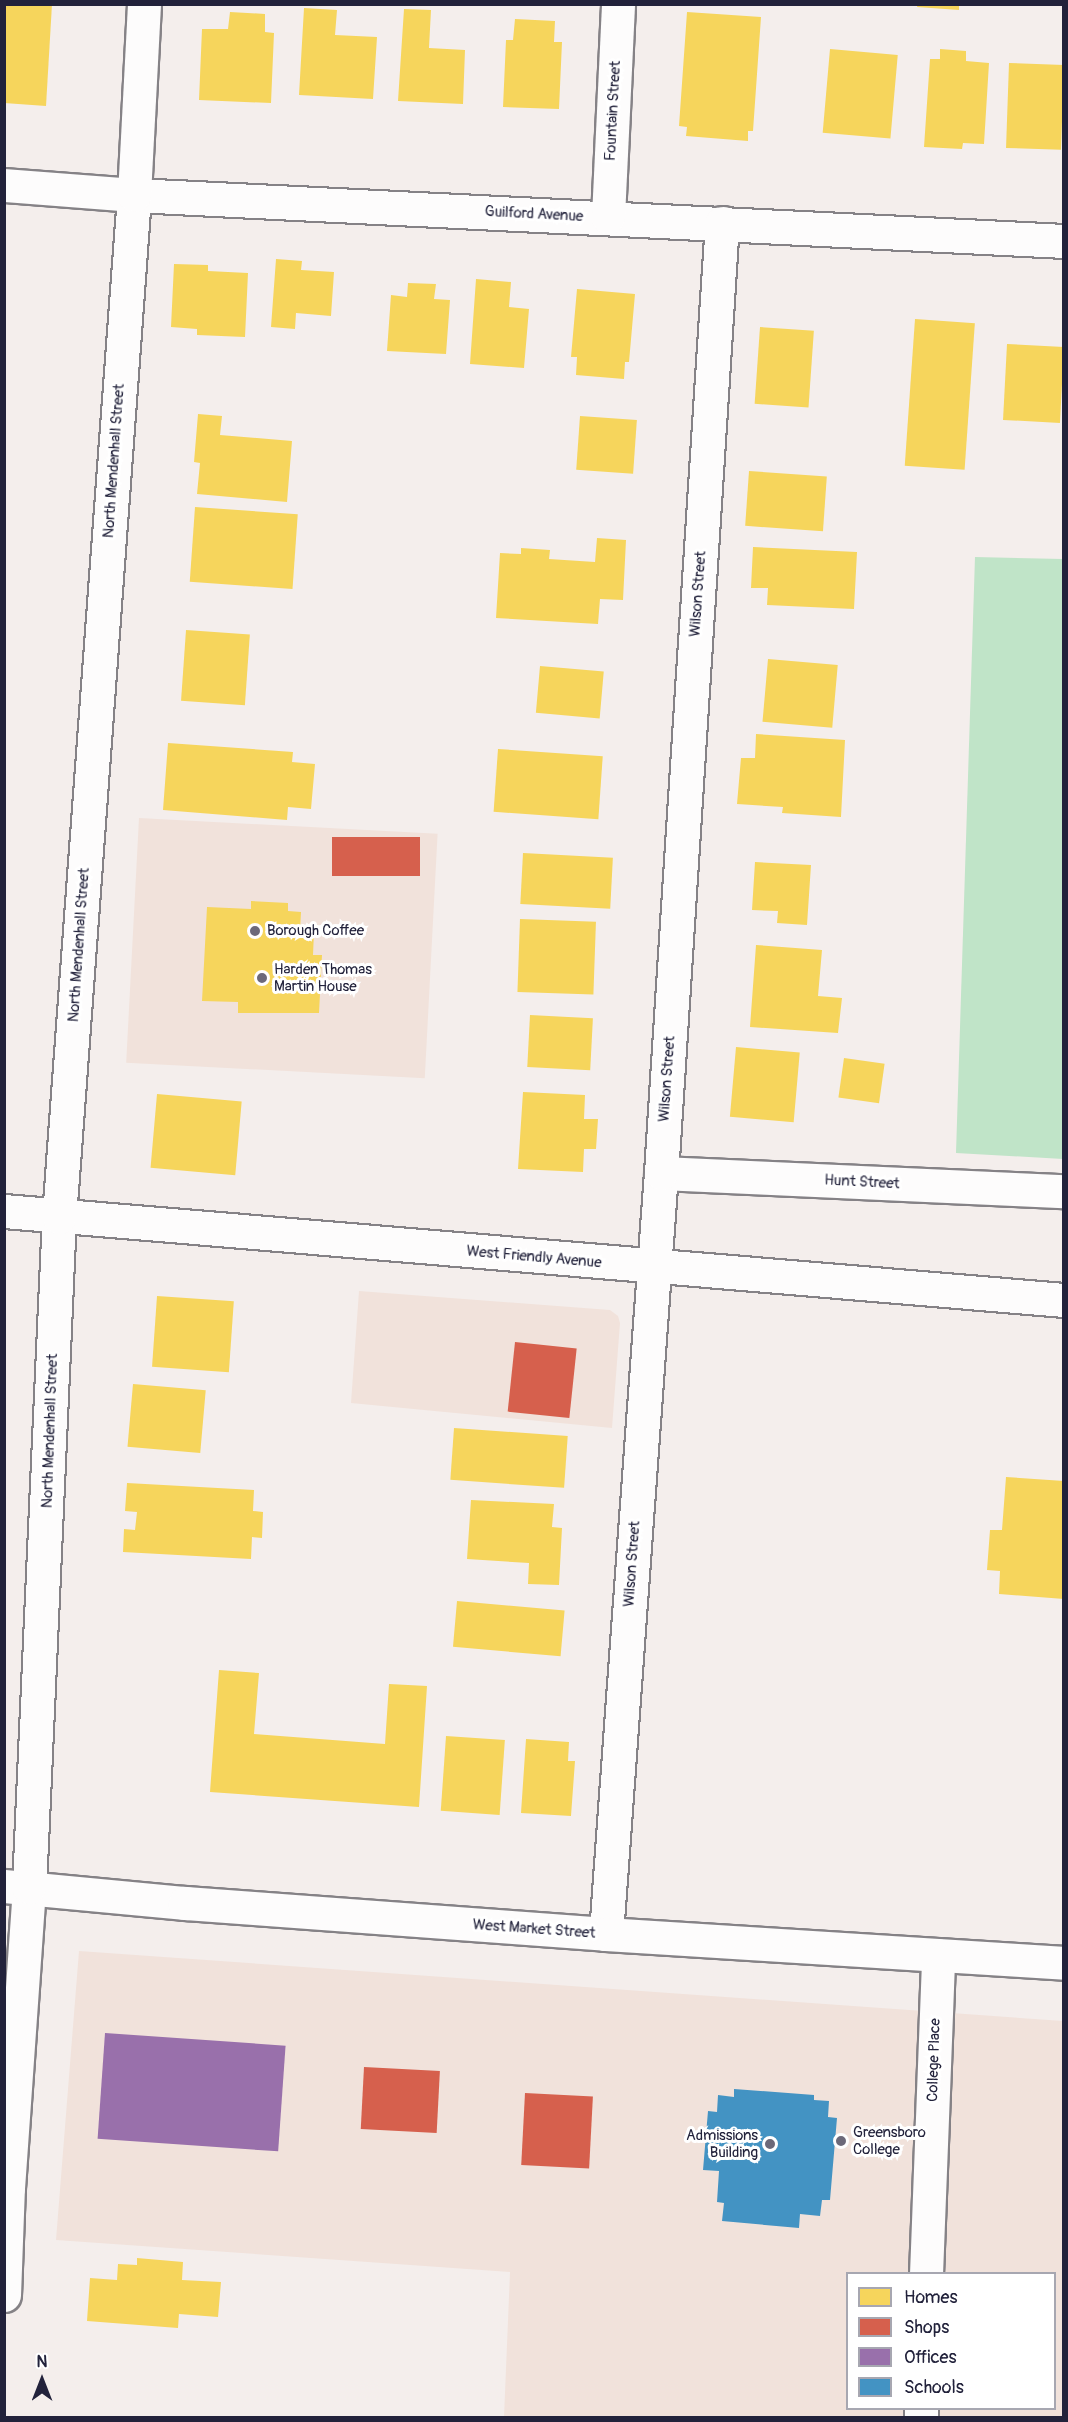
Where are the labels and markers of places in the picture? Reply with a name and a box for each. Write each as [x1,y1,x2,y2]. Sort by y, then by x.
place label: Borough Coffee [267,922,364,940]
marker: Borough Coffee [248,924,262,938]
place label: Harden Thomas Martin House [274,960,372,995]
marker: Harden Thomas Martin House [255,971,269,985]
place label: Greensboro College [853,2123,926,2158]
place label: Admissions Building [686,2126,758,2161]
marker: Greensboro College [834,2134,848,2148]
marker: Admissions Building [763,2137,777,2151]

